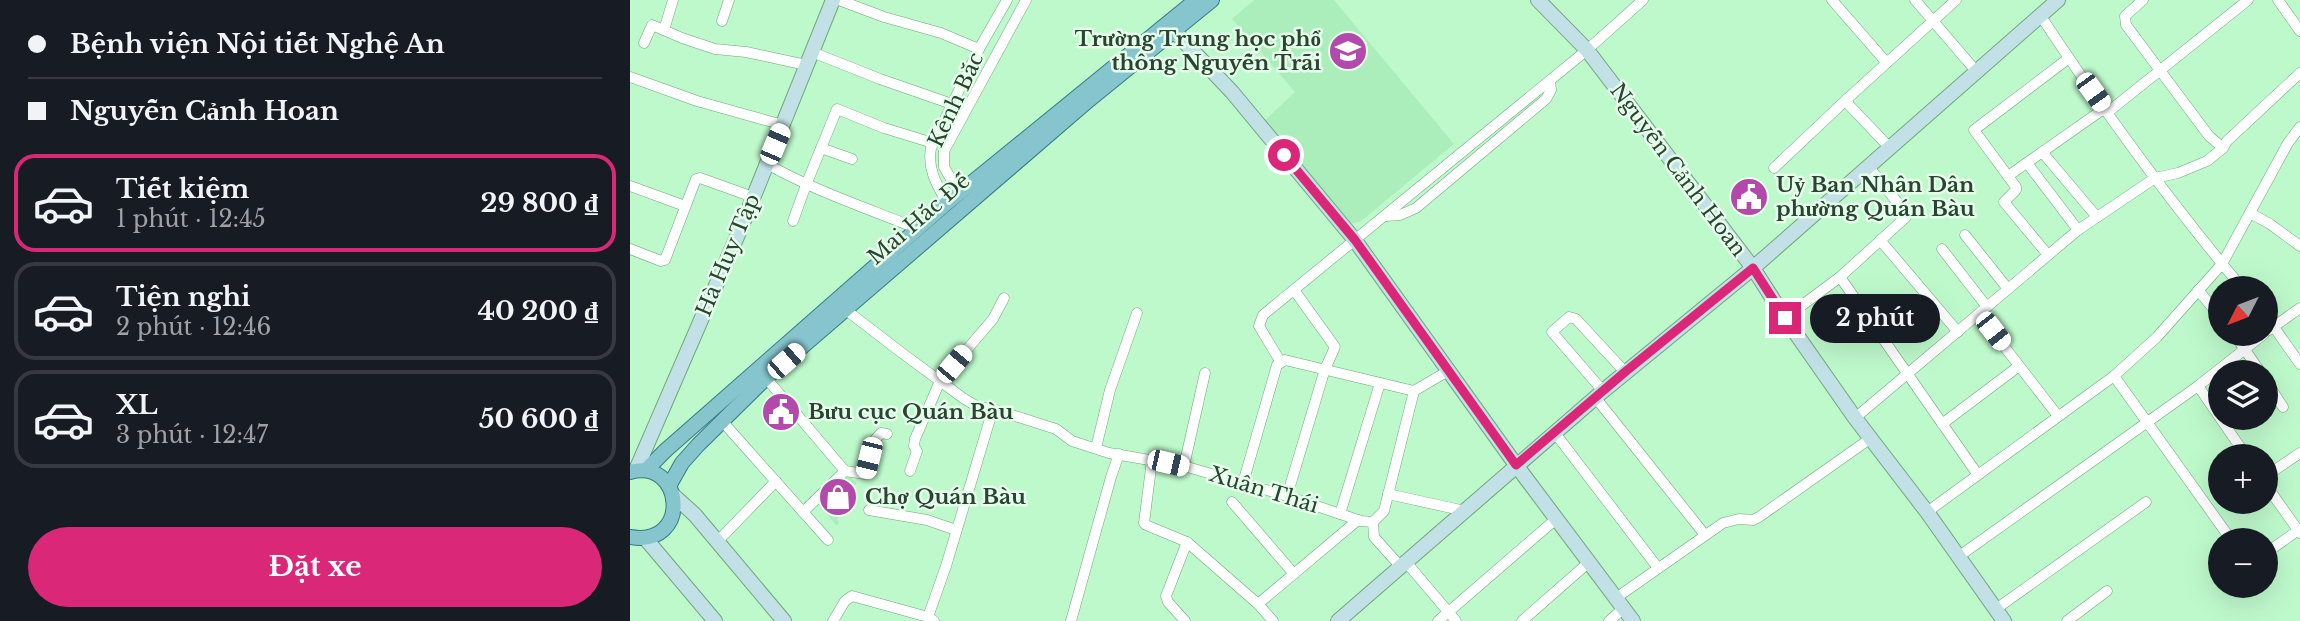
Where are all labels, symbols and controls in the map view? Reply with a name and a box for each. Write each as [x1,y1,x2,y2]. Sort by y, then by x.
place label: Trường Trung học phổ thông Nguyễn Trãi [1075,26,1321,76]
text: Bệnh viện Nội tiết Nghệ An [70,28,445,60]
school or university icon: Trường Trung học phổ thông Nguyễn Trãi [1327,30,1369,72]
street label: Kênh Bắc [923,48,989,152]
car [2073,69,2114,115]
street label: Nguyễn Cảnh Hoan [1604,78,1752,262]
text: Nguyễn Cảnh Hoan [70,95,339,127]
car [758,121,793,167]
route start [1268,139,1300,171]
street label: Mai Hắc Đế [863,168,975,270]
icon: car [32,172,95,235]
place label: Uỷ Ban Nhân Dân phường Quán Bàu [1776,172,1975,222]
text: Tiết kiệm [116,173,249,205]
public building icon: Uỷ Ban Nhân Dân phường Quán Bàu [1728,176,1770,218]
text: 29 800 ₫ [481,187,598,219]
street label: Hà Huy Tập [690,190,766,320]
text: 1 phút · 12:45 [116,205,266,233]
north arrow [2208,276,2278,346]
map controls [2208,276,2278,598]
icon: car [32,280,95,343]
text: Tiện nghi [116,281,250,313]
callout: 2 phút [1810,294,1939,342]
text: 40 200 ₫ [478,295,598,327]
route end [1769,302,1801,334]
text: 2 phút [1836,304,1914,332]
car [1972,308,2015,354]
text: 2 phút · 12:46 [116,313,271,341]
car [764,339,809,383]
car [933,341,976,387]
button: layers [2208,360,2278,430]
icon: car [32,388,95,451]
text: XL [116,389,158,421]
public building icon: Bưu cục Quán Bàu [760,391,802,433]
place label: Bưu cục Quán Bàu [808,399,1013,425]
text: 50 600 ₫ [479,403,598,435]
text: 3 phút · 12:47 [116,421,268,449]
car [854,435,885,481]
button: + [2208,444,2278,514]
car [1146,448,1191,478]
street label: Xuân Thái [1206,461,1322,519]
shop icon: Chợ Quán Bàu [817,476,859,518]
place label: Chợ Quán Bàu [865,484,1026,510]
button: Đặt xe [28,527,602,607]
button: − [2208,528,2278,598]

